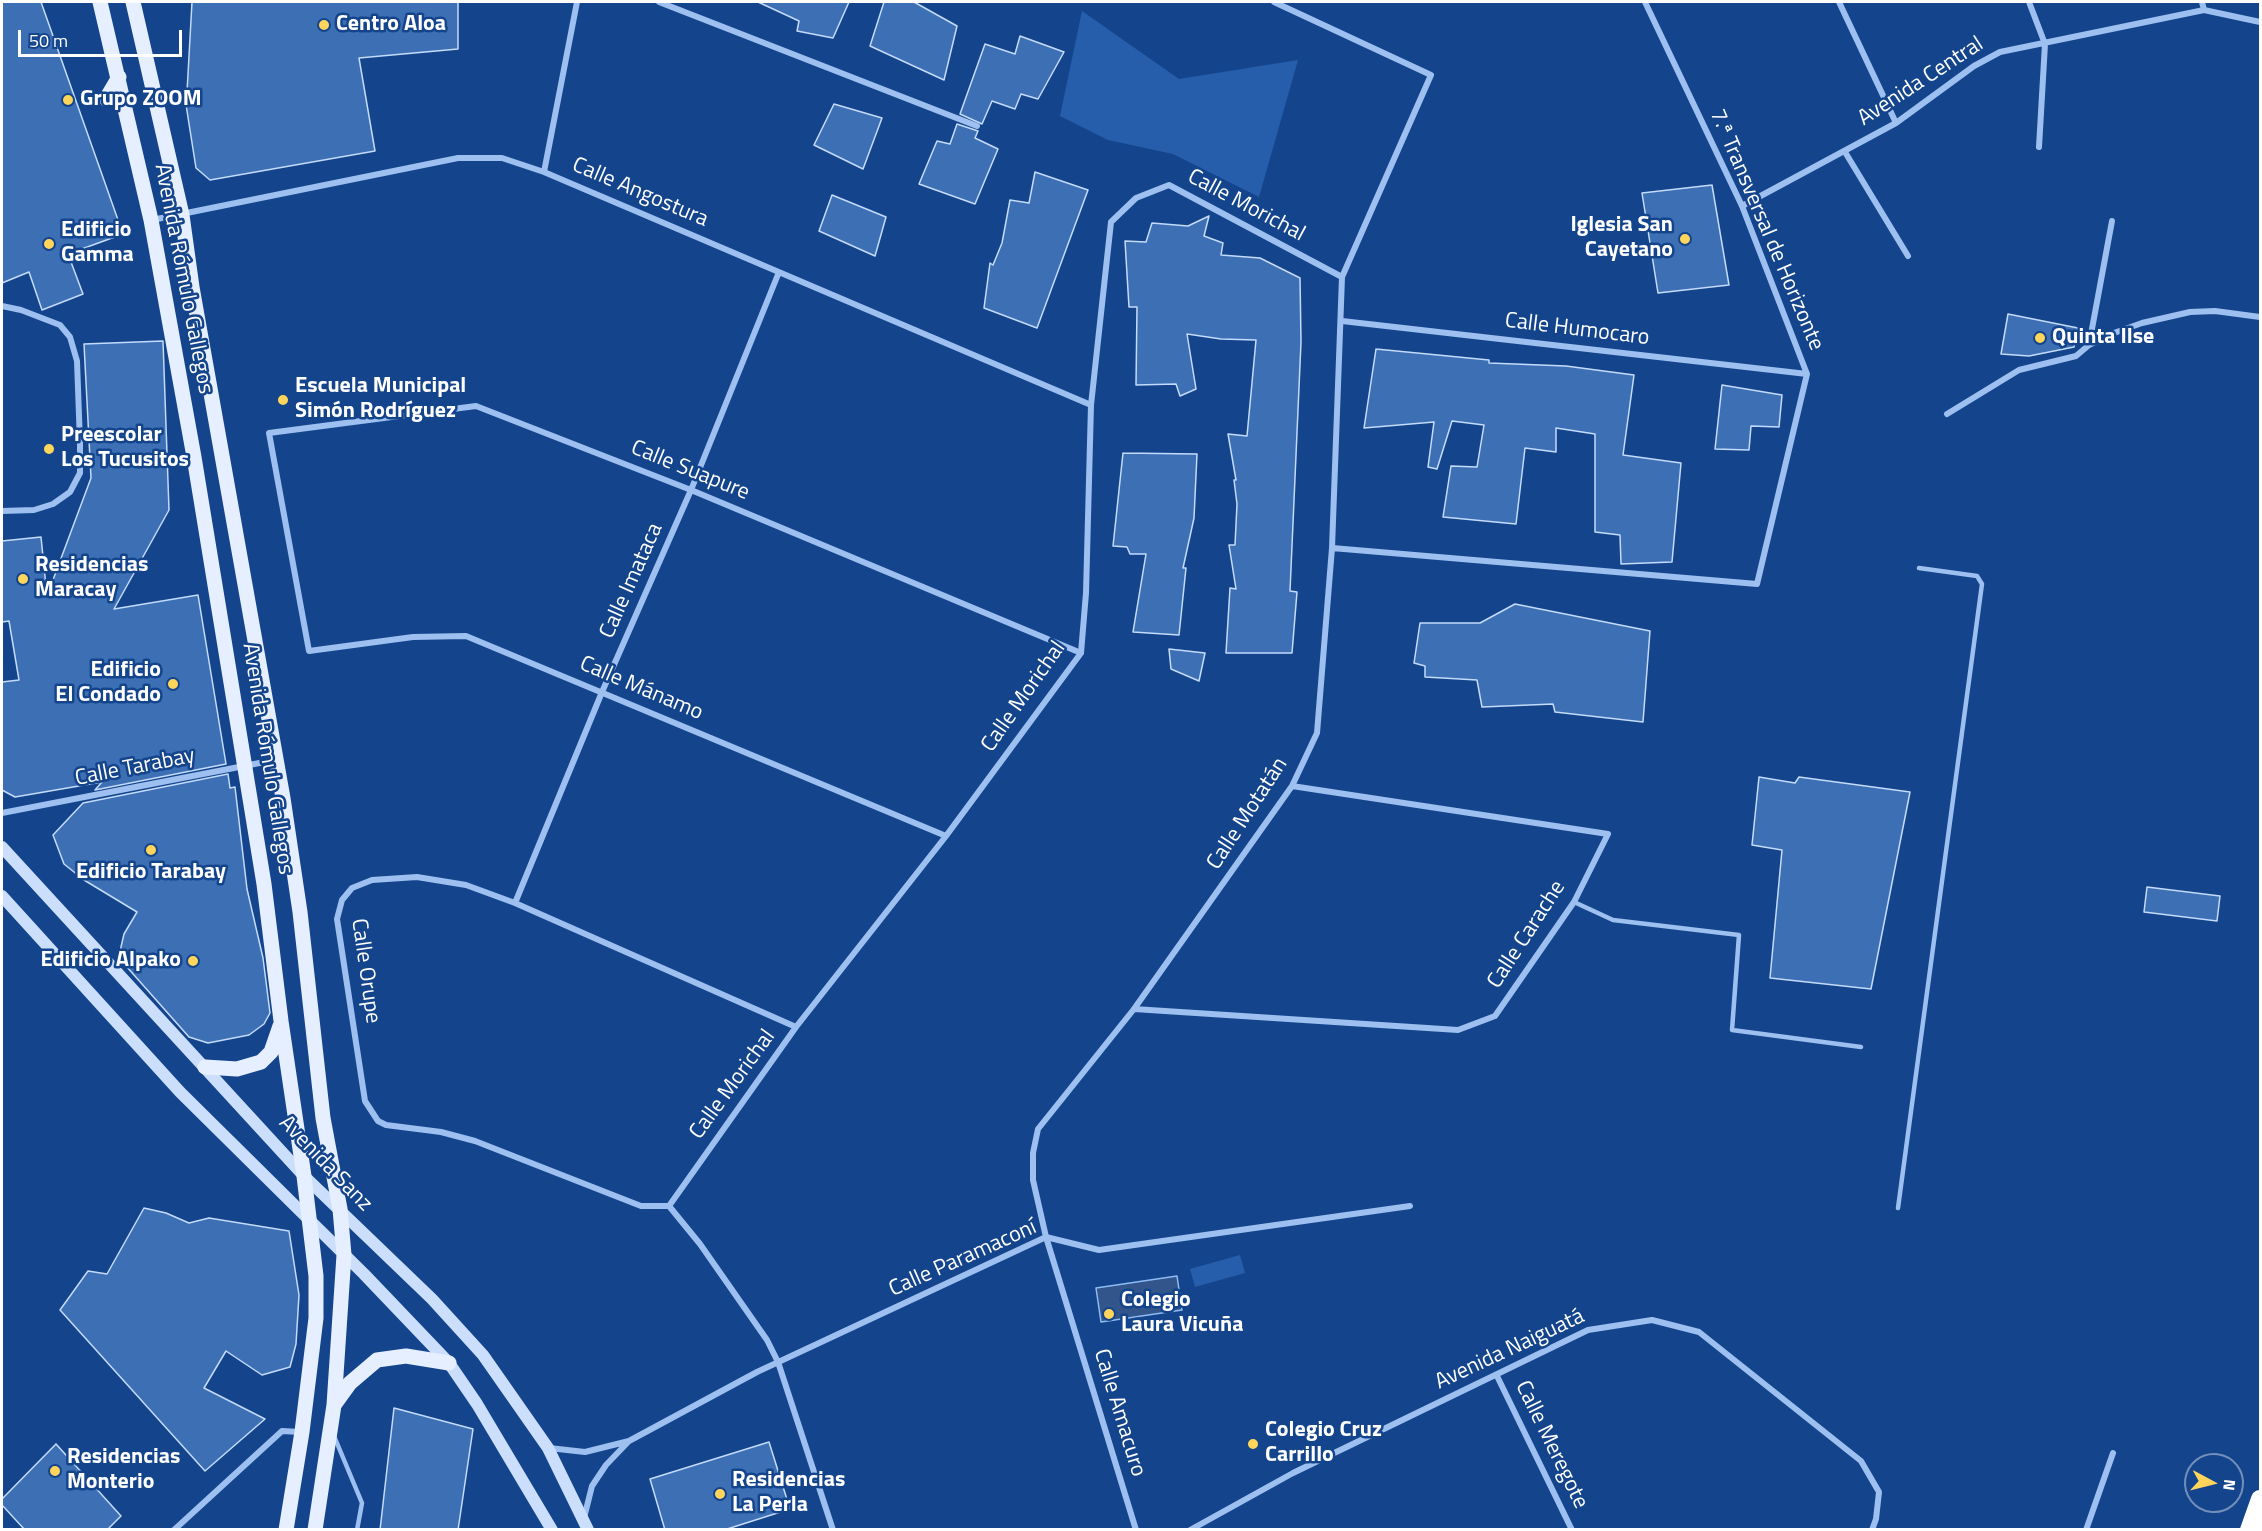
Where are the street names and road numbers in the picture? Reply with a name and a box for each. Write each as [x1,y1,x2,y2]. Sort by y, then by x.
street label: Avenida Central [1853,32,1989,132]
street label: 7.ª Transversal de Horizonte [1703,105,1829,355]
street label: Calle Angostura [568,152,712,234]
street label: Avenida Rómulo Gallegos [148,162,218,396]
street label: Calle Morichal [1183,164,1309,248]
street label: Calle Humocaro [1503,308,1651,352]
street label: Calle Suapure [627,435,753,507]
street label: Calle Imataca [595,519,669,643]
street label: Calle Morichal [976,637,1072,757]
street label: Avenida Rómulo Gallegos [236,641,298,877]
street label: Calle Mánamo [575,651,707,727]
street label: Calle Tarabay [73,743,197,793]
street label: Calle Motatán [1202,753,1294,875]
street label: Calle Carache [1482,876,1572,994]
street label: Calle Orupe [345,917,385,1025]
street label: Calle Morichal [684,1025,782,1145]
street label: Avenida Sanz [273,1111,377,1217]
street label: Calle Paramaconí [885,1215,1041,1303]
street label: Avenida Naiguatá [1431,1304,1589,1396]
street label: Calle Amacuro [1087,1346,1151,1480]
street label: Calle Meregote [1509,1377,1593,1513]

